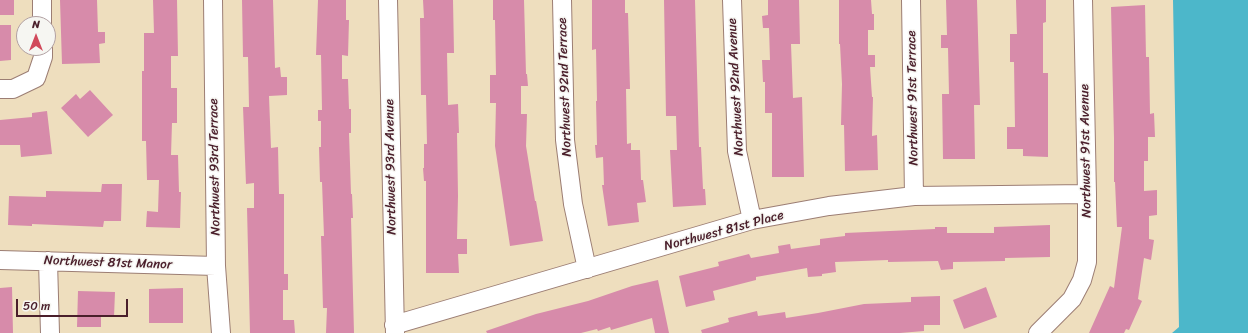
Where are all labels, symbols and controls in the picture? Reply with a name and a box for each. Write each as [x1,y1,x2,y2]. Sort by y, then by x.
text: N [32,15,40,34]
north arrow [16,16,56,56]
street label: Northwest 92nd Terrace [555,17,575,157]
street label: Northwest 92nd Avenue [725,18,747,156]
street label: Northwest 91st Terrace [904,30,922,166]
street label: Northwest 91st Avenue [1077,84,1095,218]
street label: Northwest 93rd Terrace [206,98,224,236]
street label: Northwest 93rd Avenue [382,99,400,235]
street label: Northwest 81st Place [662,207,786,255]
street label: Northwest 81st Manor [44,253,172,273]
scale bar [18,291,130,317]
text: 50 m [23,295,50,317]

